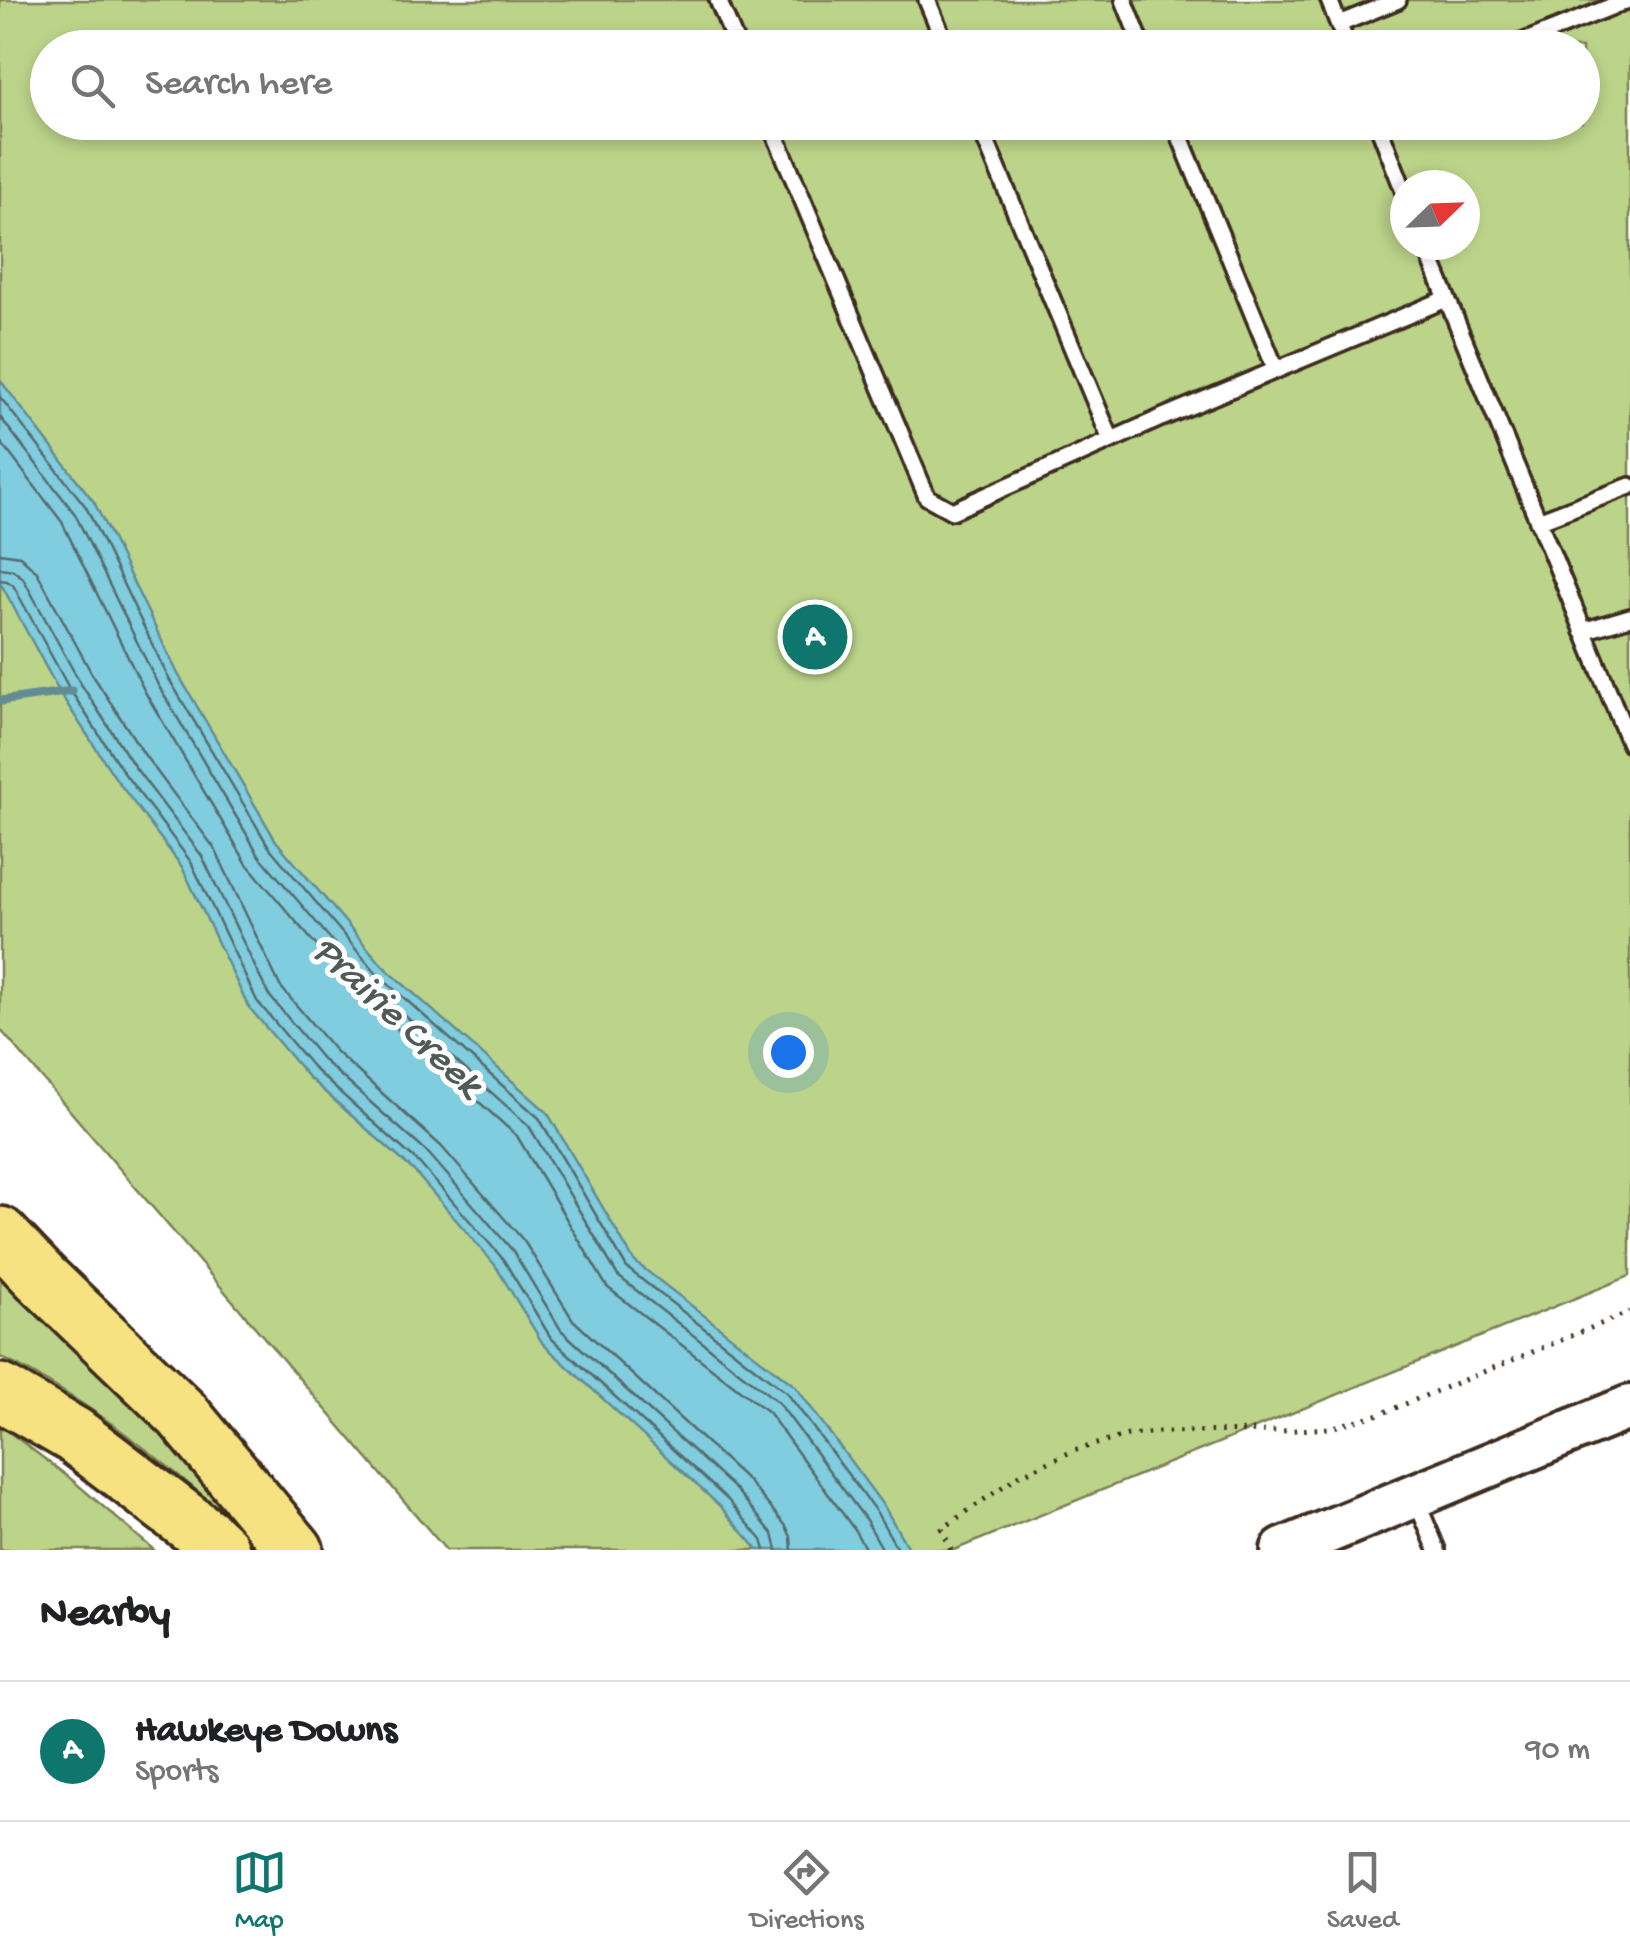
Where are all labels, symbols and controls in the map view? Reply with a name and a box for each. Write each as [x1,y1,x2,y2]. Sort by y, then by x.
search box [30,30,1600,140]
icon: search [65,58,120,113]
text: Search here [145,63,332,107]
north arrow [1390,170,1480,260]
pin: A [782,600,848,674]
water label: Prairie Creek [301,928,493,1112]
your location [763,1027,814,1078]
text: Nearby [40,1591,170,1640]
text: Hawkeye Downs [135,1710,397,1754]
text: A [63,1732,82,1770]
text: 90 m [1526,1732,1590,1770]
text: Sports [135,1754,218,1792]
tab: Map [232,1845,287,1938]
tab: Directions [750,1845,864,1938]
tab: Saved [1327,1845,1398,1938]

